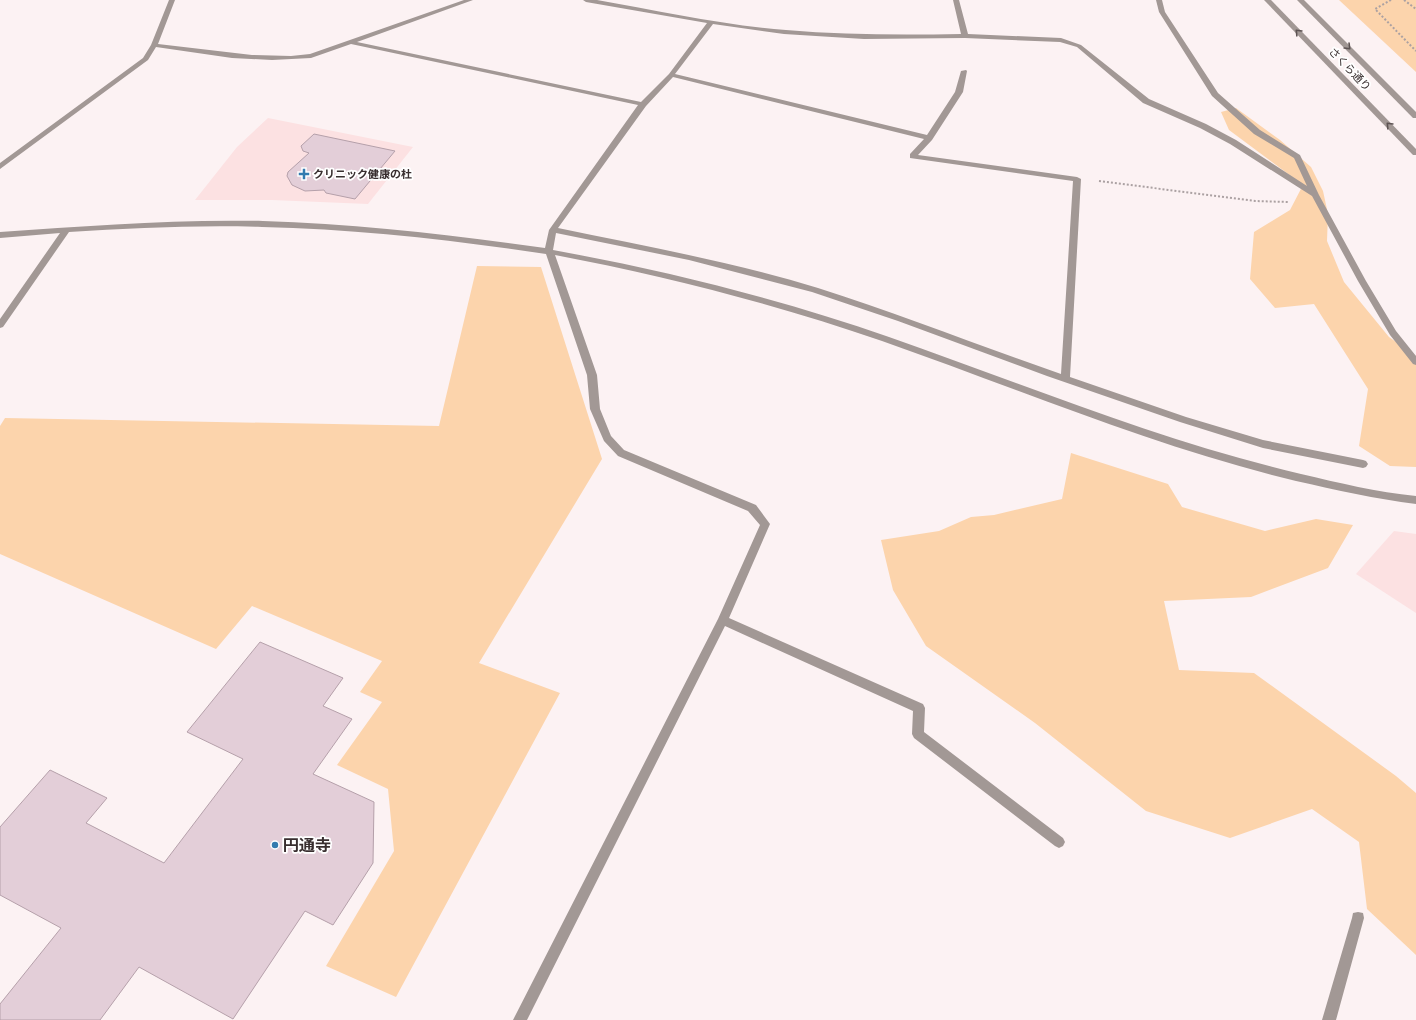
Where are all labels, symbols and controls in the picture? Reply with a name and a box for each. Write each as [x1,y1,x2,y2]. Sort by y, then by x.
one-way arrow [1295,29,1303,37]
one-way arrow [1343,42,1351,50]
street label: さくら通り [1326,44,1374,94]
one-way arrow [1386,122,1394,130]
place label: クリニック健康の杜 [313,167,412,181]
marker: クリニック健康の杜 [298,168,310,180]
place label: 円通寺 [283,834,331,856]
marker: 円通寺 [270,840,280,850]

